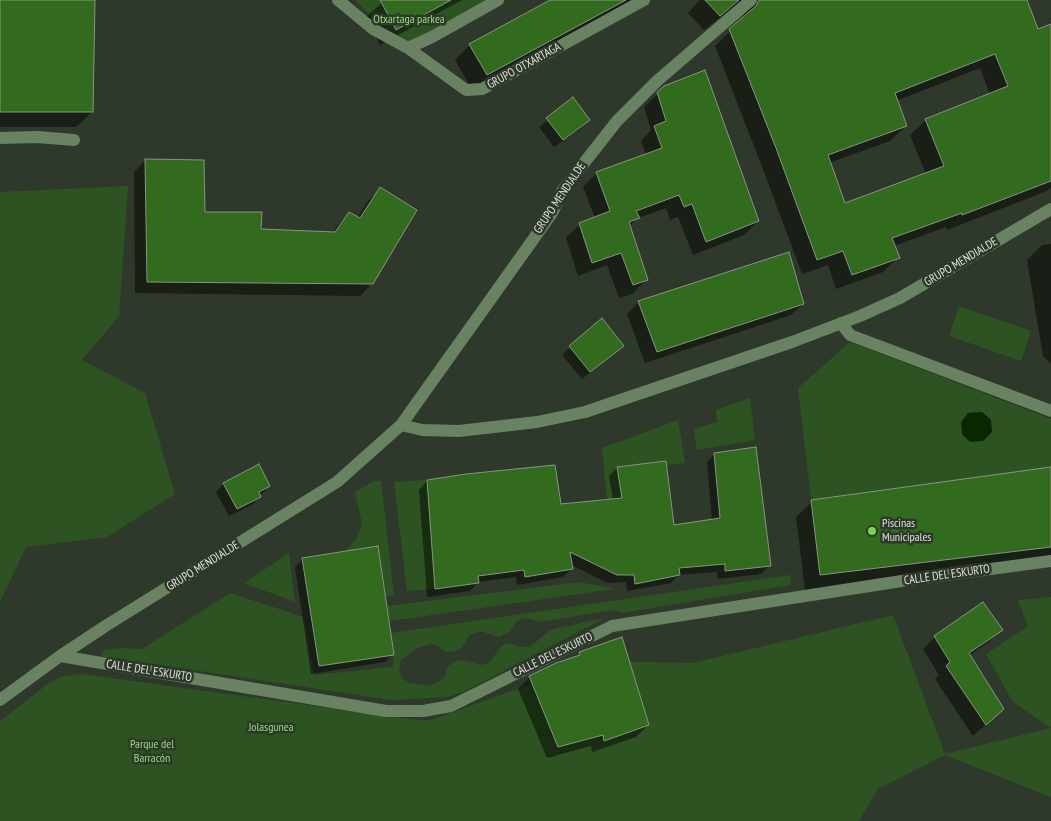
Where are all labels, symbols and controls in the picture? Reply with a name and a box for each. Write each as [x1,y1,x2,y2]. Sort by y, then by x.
park label: Otxartaga parkea [373,13,445,27]
street label: GRUPO OTXARTAGA [485,40,563,92]
street label: GRUPO MENDIALDE [531,160,589,236]
street label: GRUPO MENDIALDE [922,235,1000,289]
place label: Piscinas Municipales [882,517,931,545]
marker: Piscinas Municipales [866,525,878,537]
street label: GRUPO MENDIALDE [164,538,242,594]
street label: CALLE DEL ESKURTO [903,562,991,588]
street label: CALLE DEL ESKURTO [511,630,595,680]
street label: CALLE DEL ESKURTO [105,657,193,685]
park label: Jolasgunea [248,721,294,735]
park label: Parque del Barracón [130,738,174,766]

